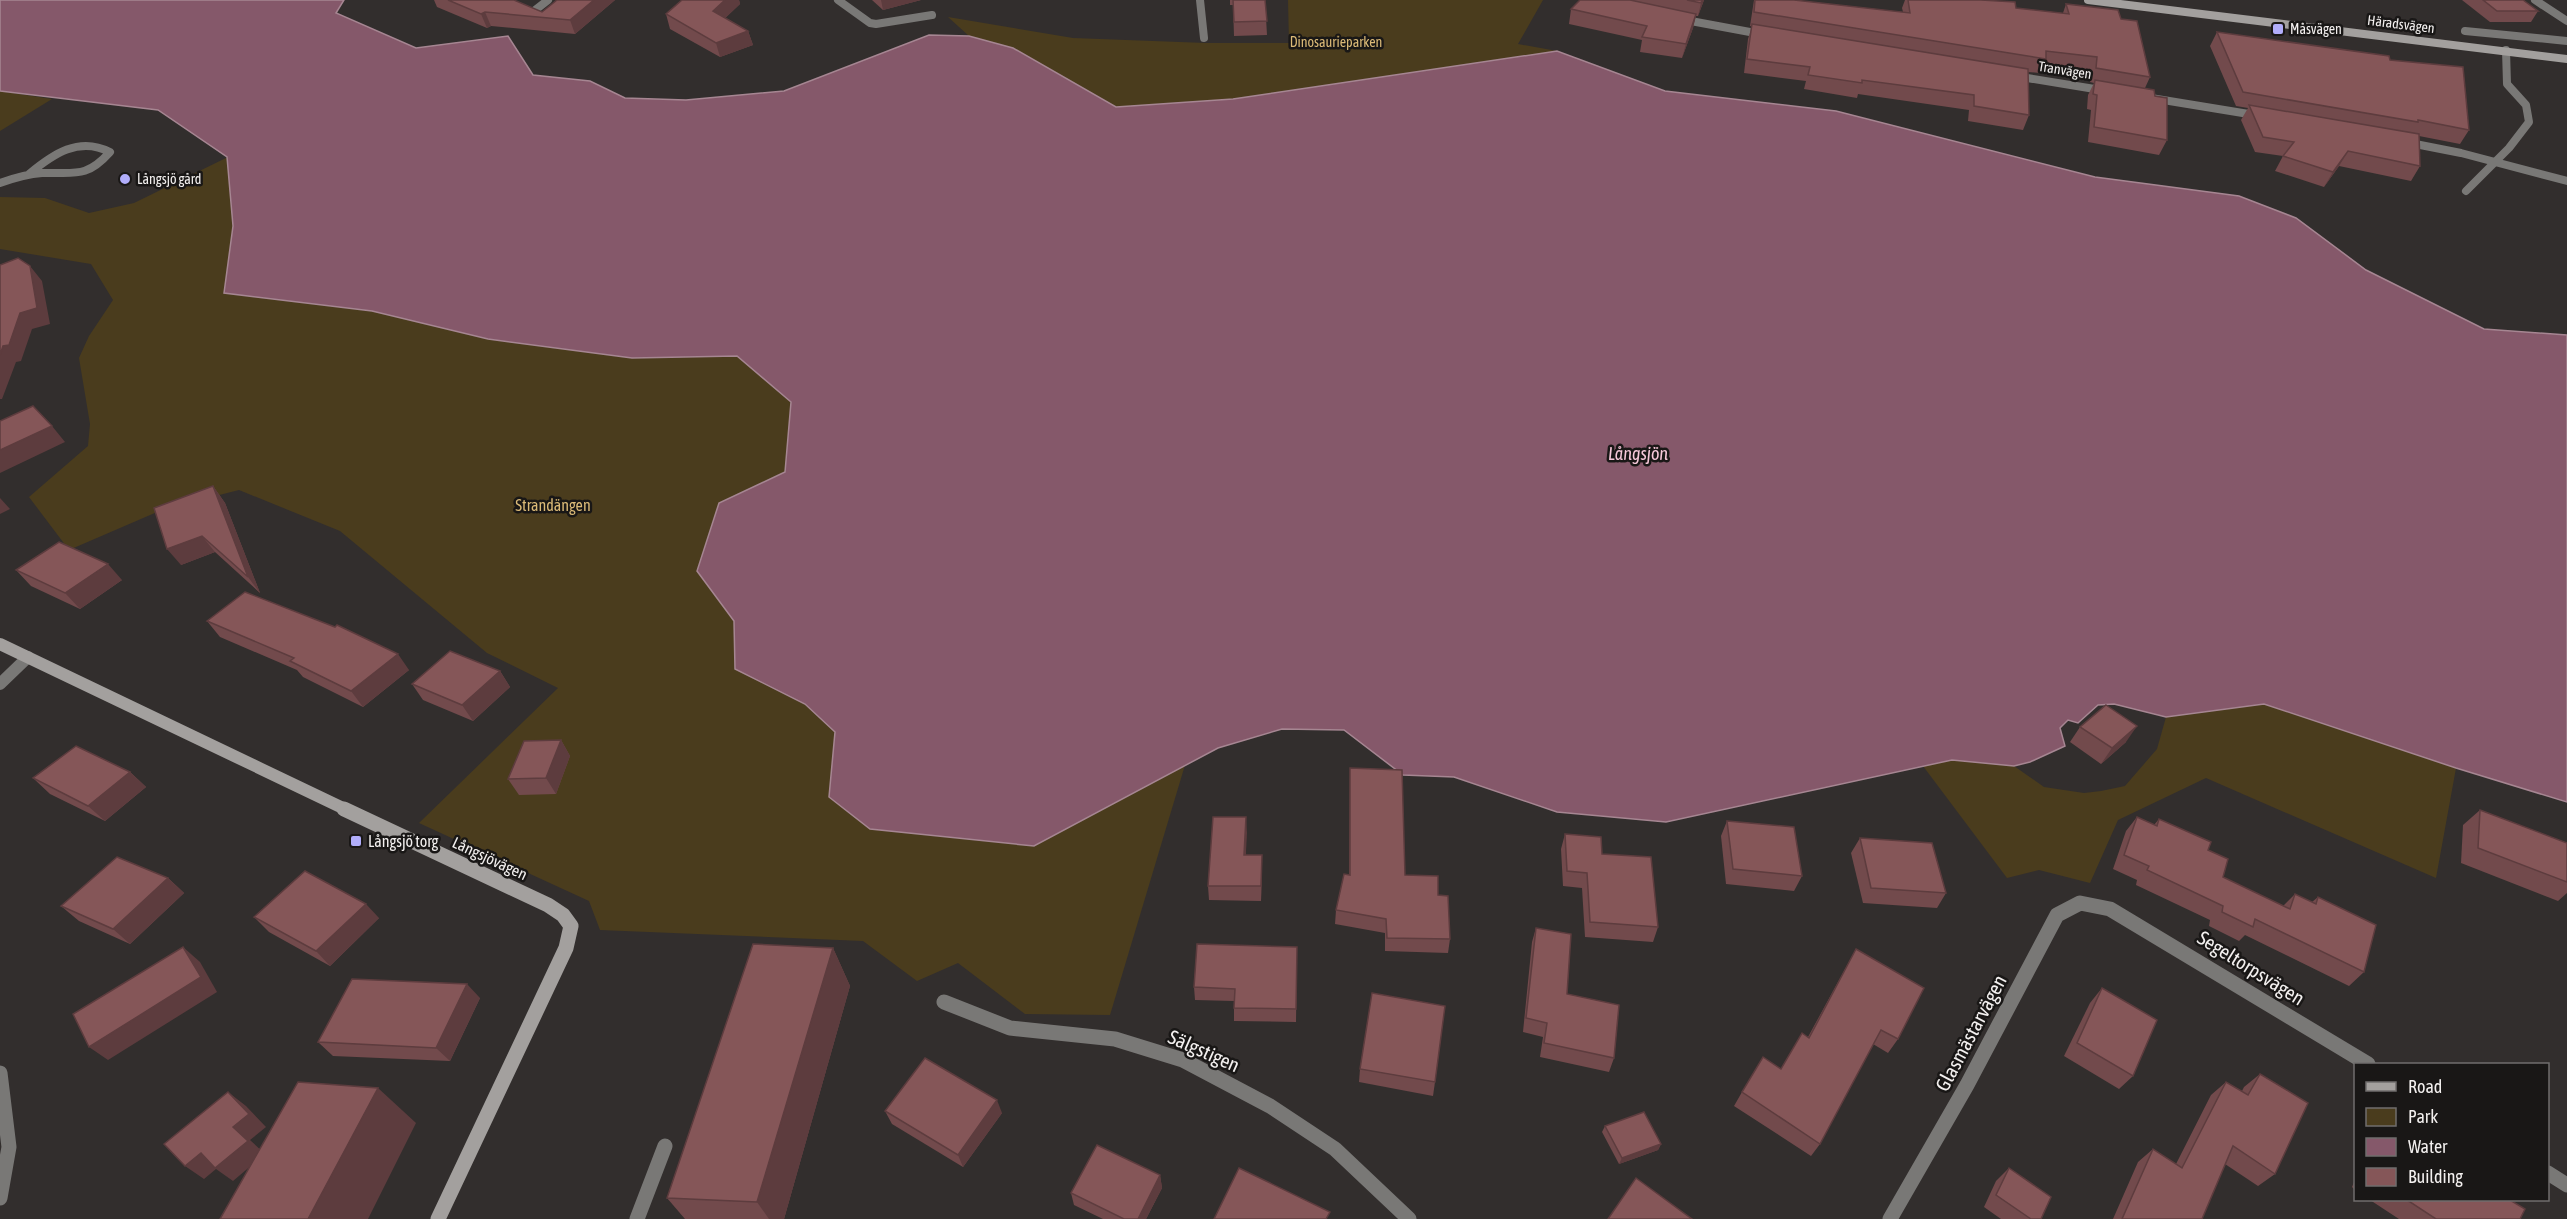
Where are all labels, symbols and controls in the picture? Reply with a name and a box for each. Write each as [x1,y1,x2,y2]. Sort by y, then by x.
street label: Häradsvägen [2366,12,2436,36]
place label: Måsvägen [2290,21,2342,37]
marker: Måsvägen [2271,22,2285,36]
park label: Dinosaurieparken [1290,34,1382,50]
street label: Tranvägen [2037,58,2093,82]
place label: Långsjö gård [137,171,201,187]
marker: Långsjö gård [118,172,132,186]
water label: Långsjön [1608,443,1668,464]
park label: Strandängen [515,496,591,515]
place label: Långsjö torg [368,832,439,851]
street label: Långsjövägen [449,833,530,884]
marker: Långsjö torg [349,834,363,848]
street label: Segeltorpsvägen [2194,926,2309,1010]
street label: Glasmästarvägen [1930,971,2011,1095]
street label: Sälgstigen [1165,1025,1243,1076]
legend [2354,1063,2549,1201]
text: Road [2408,1076,2442,1097]
text: Park [2408,1106,2438,1127]
text: Water [2408,1136,2448,1157]
text: Building [2408,1166,2463,1187]

